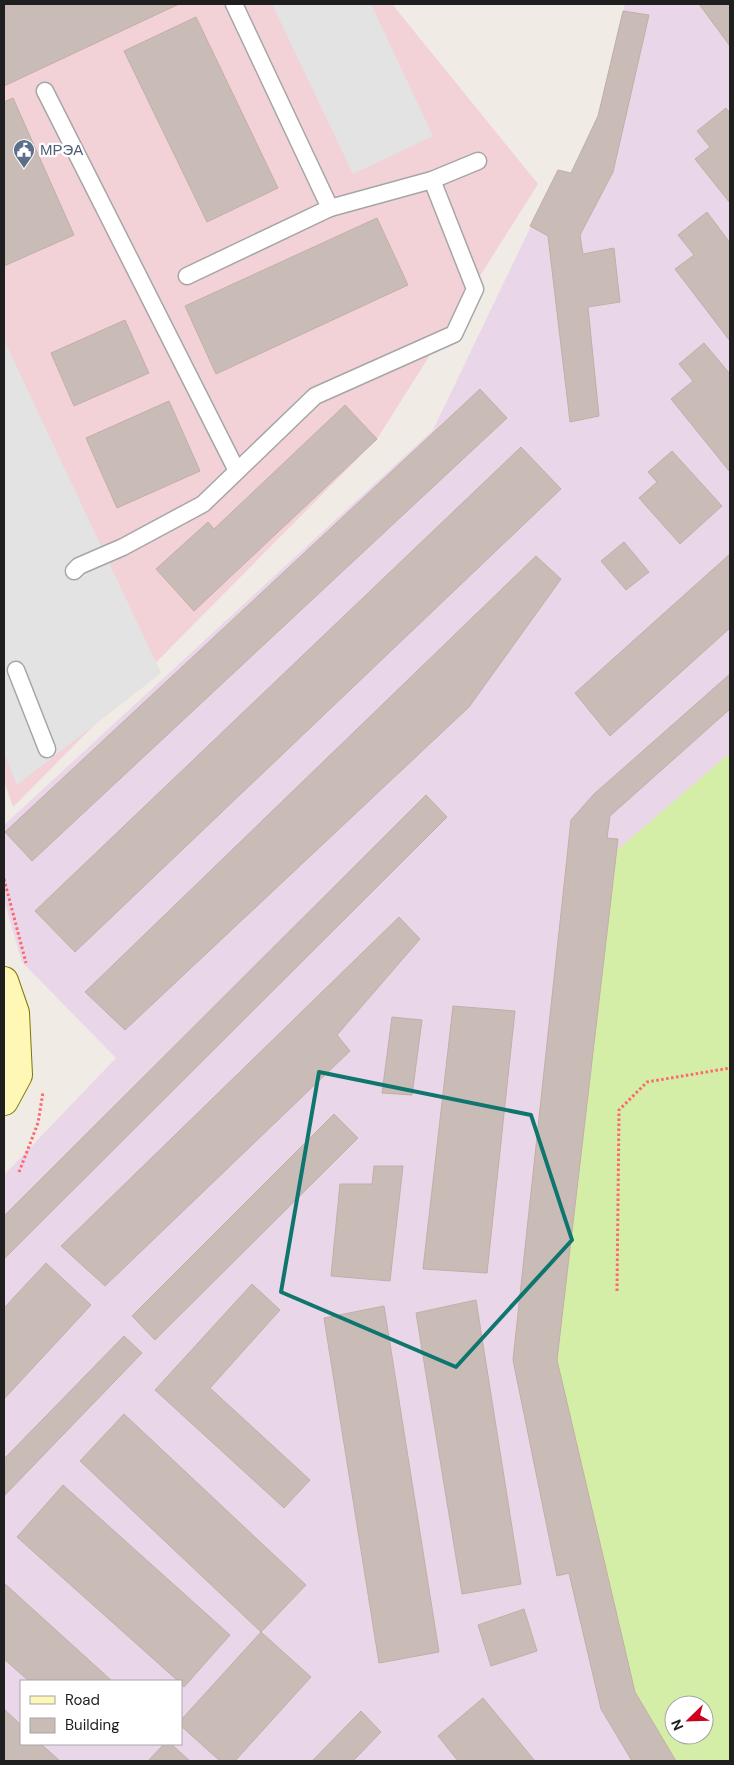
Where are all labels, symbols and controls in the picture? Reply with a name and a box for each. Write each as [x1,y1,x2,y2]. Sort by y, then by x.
public building icon: МРЭА [12,138,36,169]
place label: МРЭА [40,140,83,160]
legend [20,1680,182,1745]
text: Road [65,1690,100,1710]
north arrow [664,1695,714,1745]
text: Building [65,1715,120,1735]
text: N [667,1717,687,1733]

